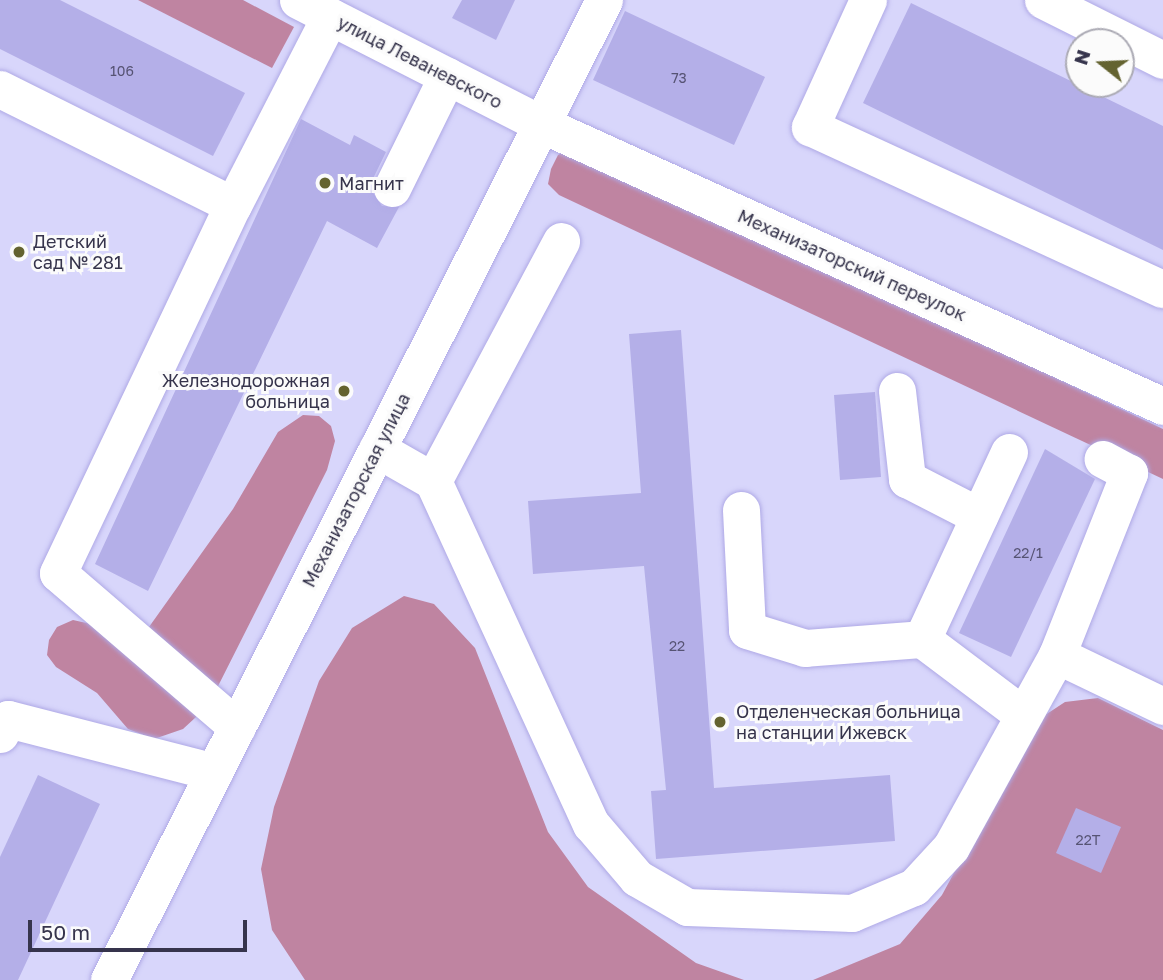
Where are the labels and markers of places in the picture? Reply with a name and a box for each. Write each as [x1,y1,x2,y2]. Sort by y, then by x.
place label: Магнит [339,172,404,194]
marker: Магнит [317,175,333,191]
place label: Детский сад № 281 [33,231,123,274]
marker: Детский сад № 281 [11,244,27,260]
place label: Железнодорожная больница [162,370,330,412]
marker: Железнодорожная больница [336,383,352,399]
place label: Отделенческая больница на станции Ижевск [736,701,961,744]
marker: Отделенческая больница на станции Ижевск [710,712,730,732]

